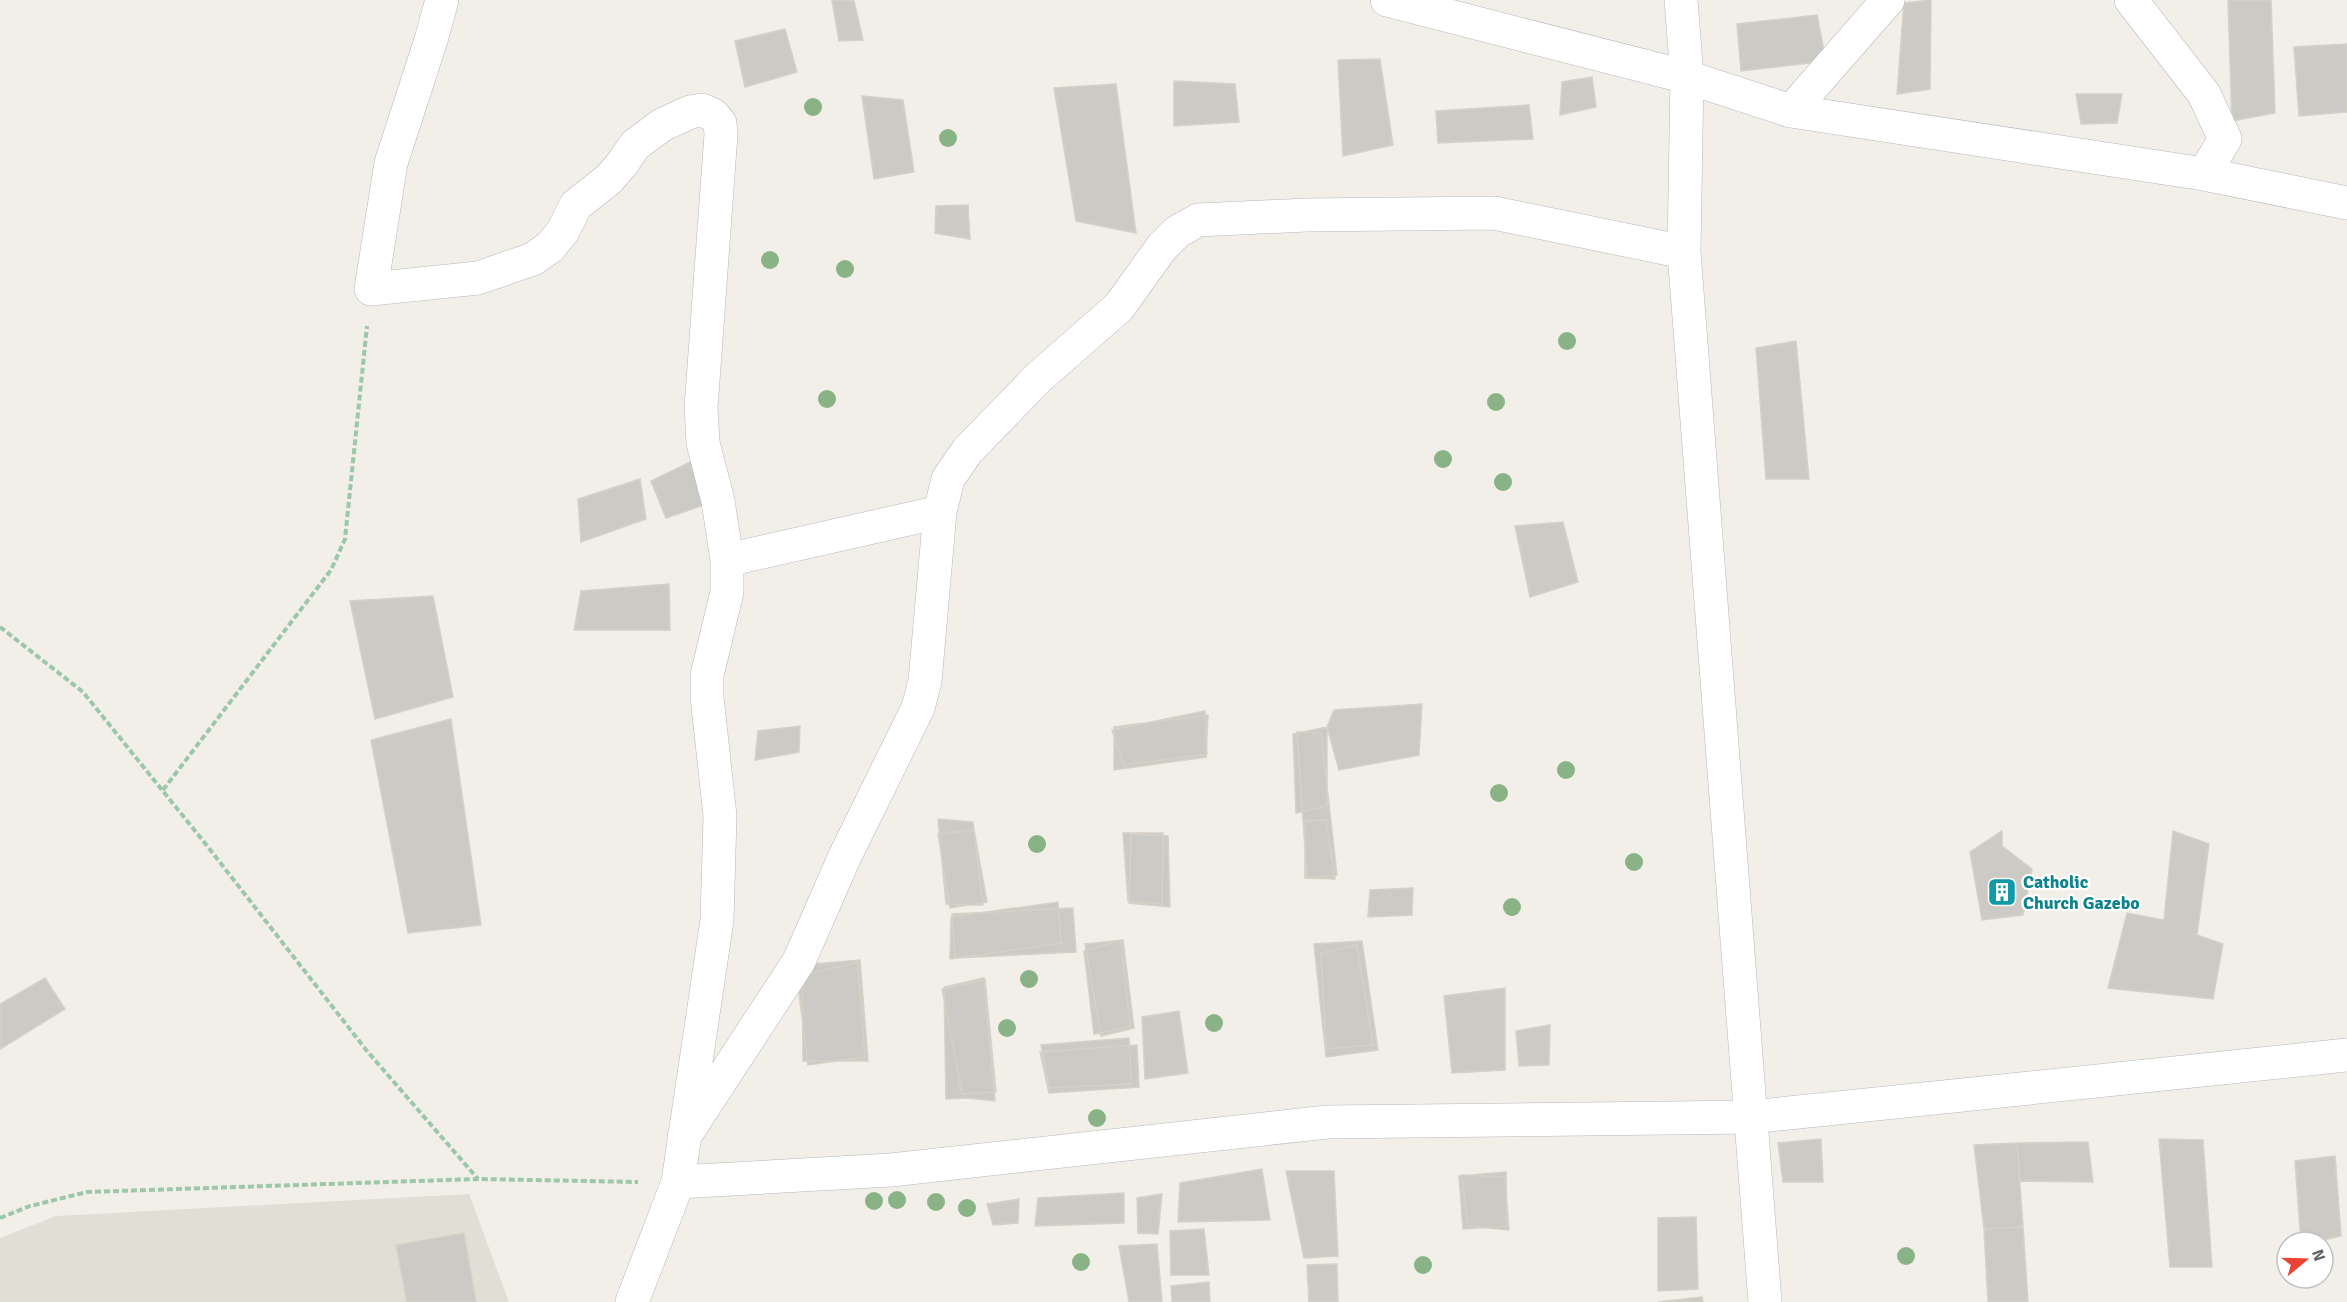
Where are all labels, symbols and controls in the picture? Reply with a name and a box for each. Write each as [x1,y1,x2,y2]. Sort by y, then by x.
place label: Catholic Church Gazebo [2023,871,2140,914]
building icon: Catholic Church Gazebo [1986,876,2018,908]
north arrow [2275,1230,2335,1290]
text: N [2307,1247,2330,1264]

